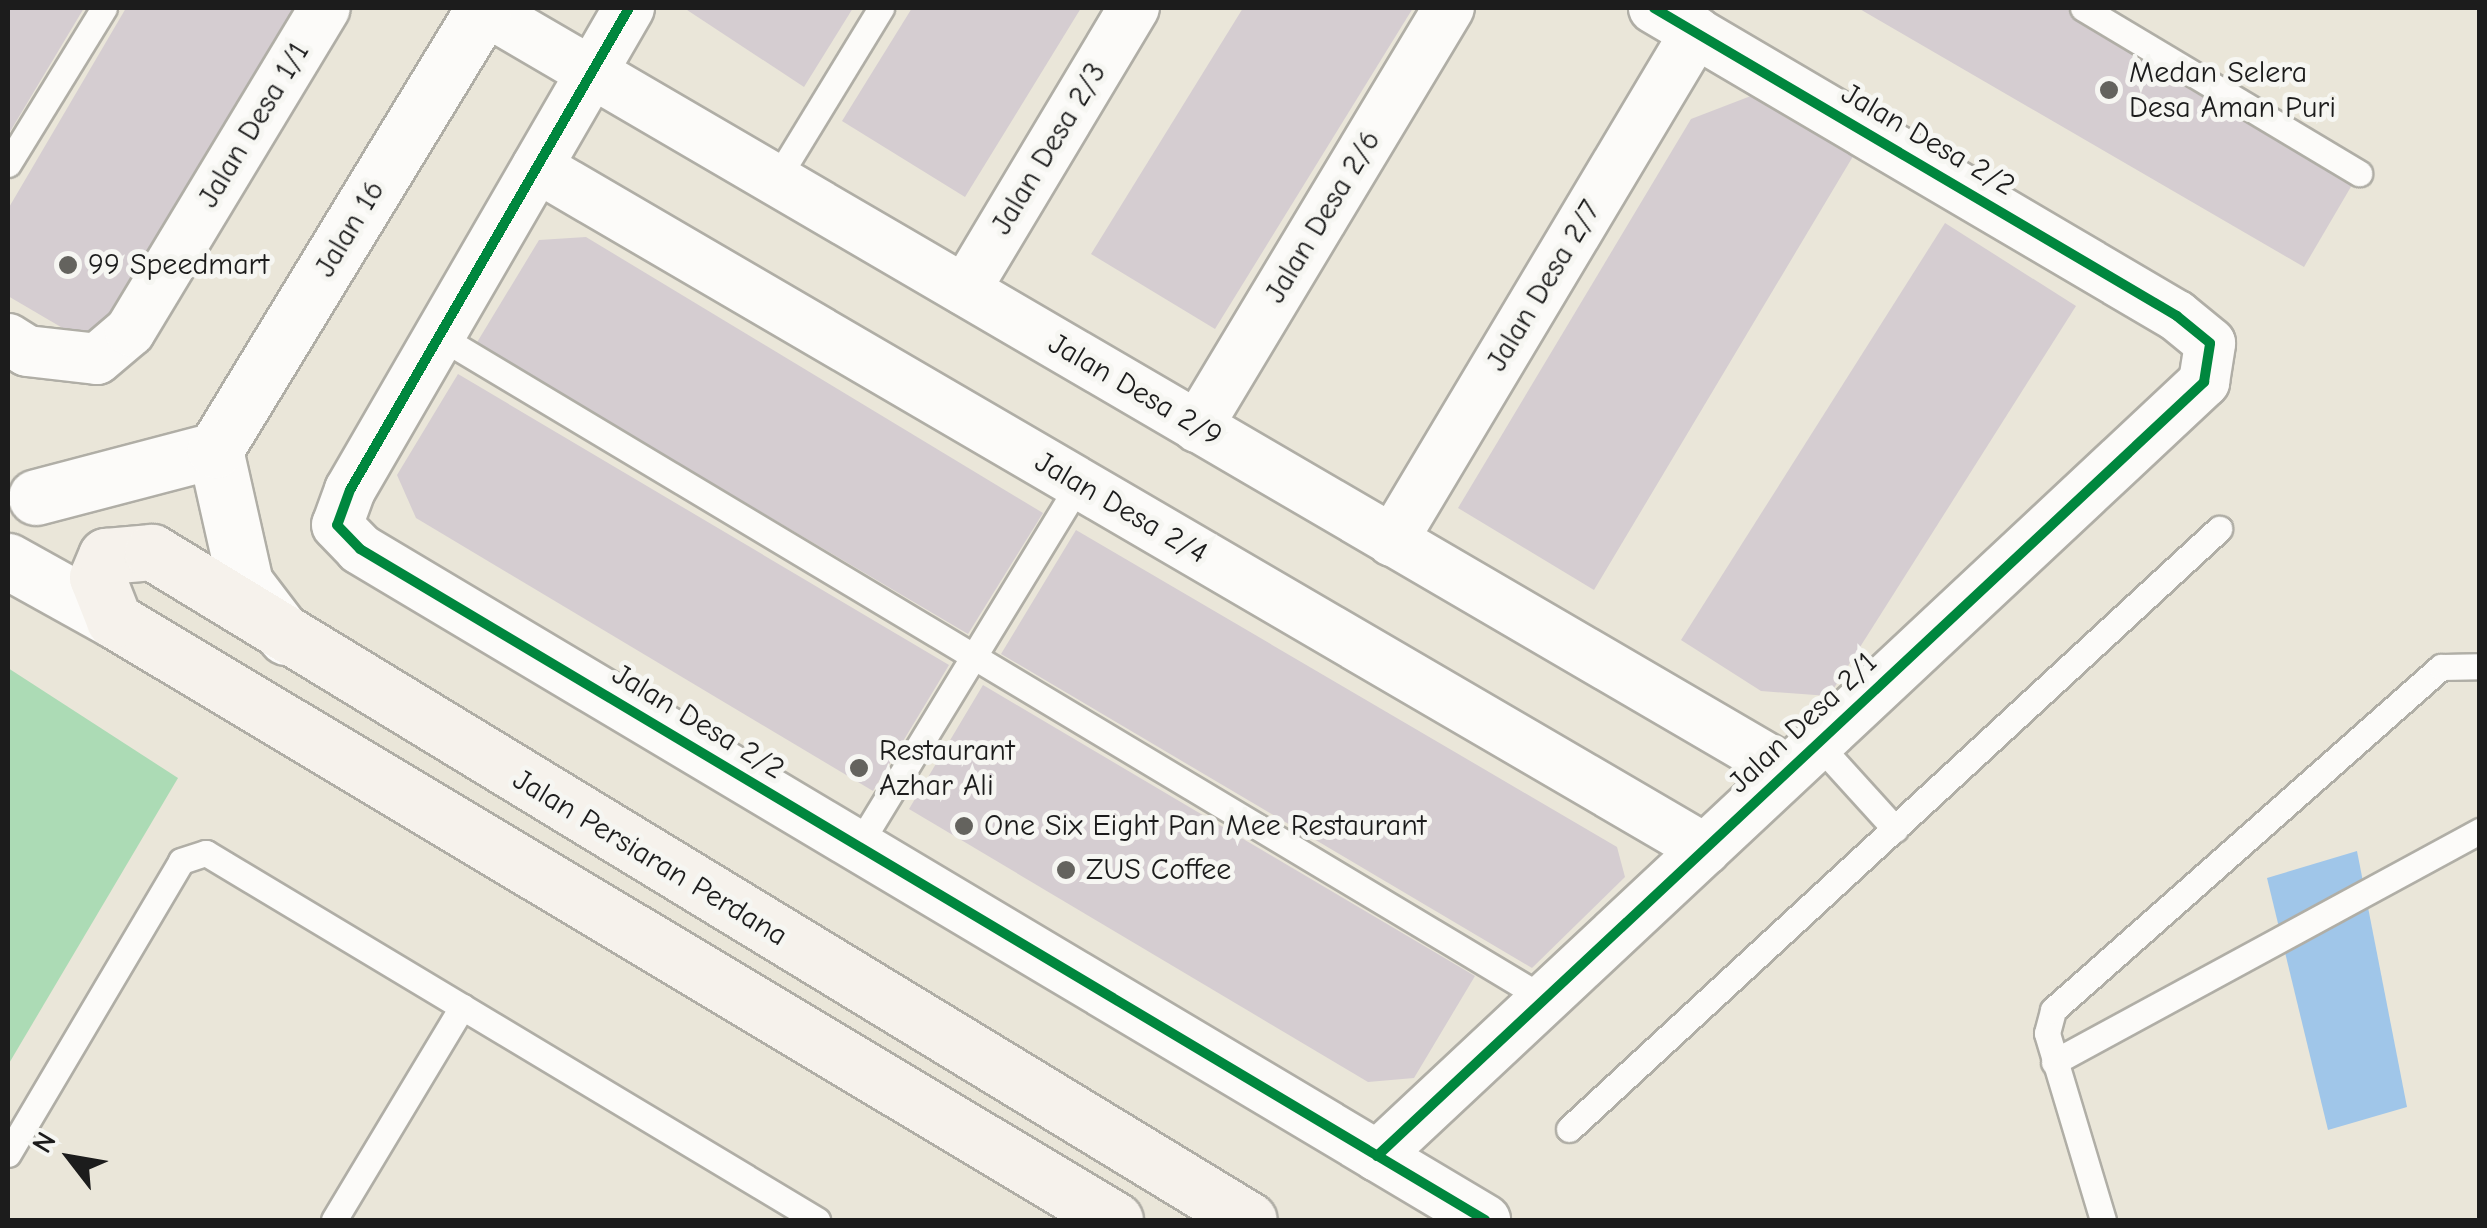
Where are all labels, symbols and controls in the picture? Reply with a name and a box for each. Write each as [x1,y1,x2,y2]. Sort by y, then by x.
street label: Jalan Desa 1/1 [191,36,317,214]
place label: Medan Selera Desa Aman Puri [2129,55,2336,126]
street label: Jalan Desa 2/3 [984,57,1114,241]
street label: Jalan Desa 2/2 [1835,76,2021,204]
marker: Medan Selera Desa Aman Puri [2098,79,2120,101]
street label: Jalan Desa 2/6 [1257,124,1389,310]
street label: Jalan 16 [307,174,393,284]
street label: Jalan Desa 2/7 [1479,194,1609,378]
place label: 99 Speedmart [88,247,269,283]
marker: 99 Speedmart [57,254,79,276]
street label: Jalan Desa 2/9 [1042,326,1228,454]
street label: Jalan Desa 2/4 [1028,444,1214,572]
street label: Jalan Desa 2/1 [1721,645,1885,801]
street label: Jalan Desa 2/2 [606,657,790,787]
place label: Restaurant Azhar Ali [879,733,1015,804]
marker: Restaurant Azhar Ali [848,757,870,779]
street label: Jalan Persiaran Perdana [506,762,794,954]
place label: One Six Eight Pan Mee Restaurant [984,808,1426,844]
marker: One Six Eight Pan Mee Restaurant [953,815,975,837]
place label: ZUS Coffee [1086,852,1231,888]
marker: ZUS Coffee [1055,859,1077,881]
north arrow [20,1108,120,1208]
text: N [26,1126,63,1159]

